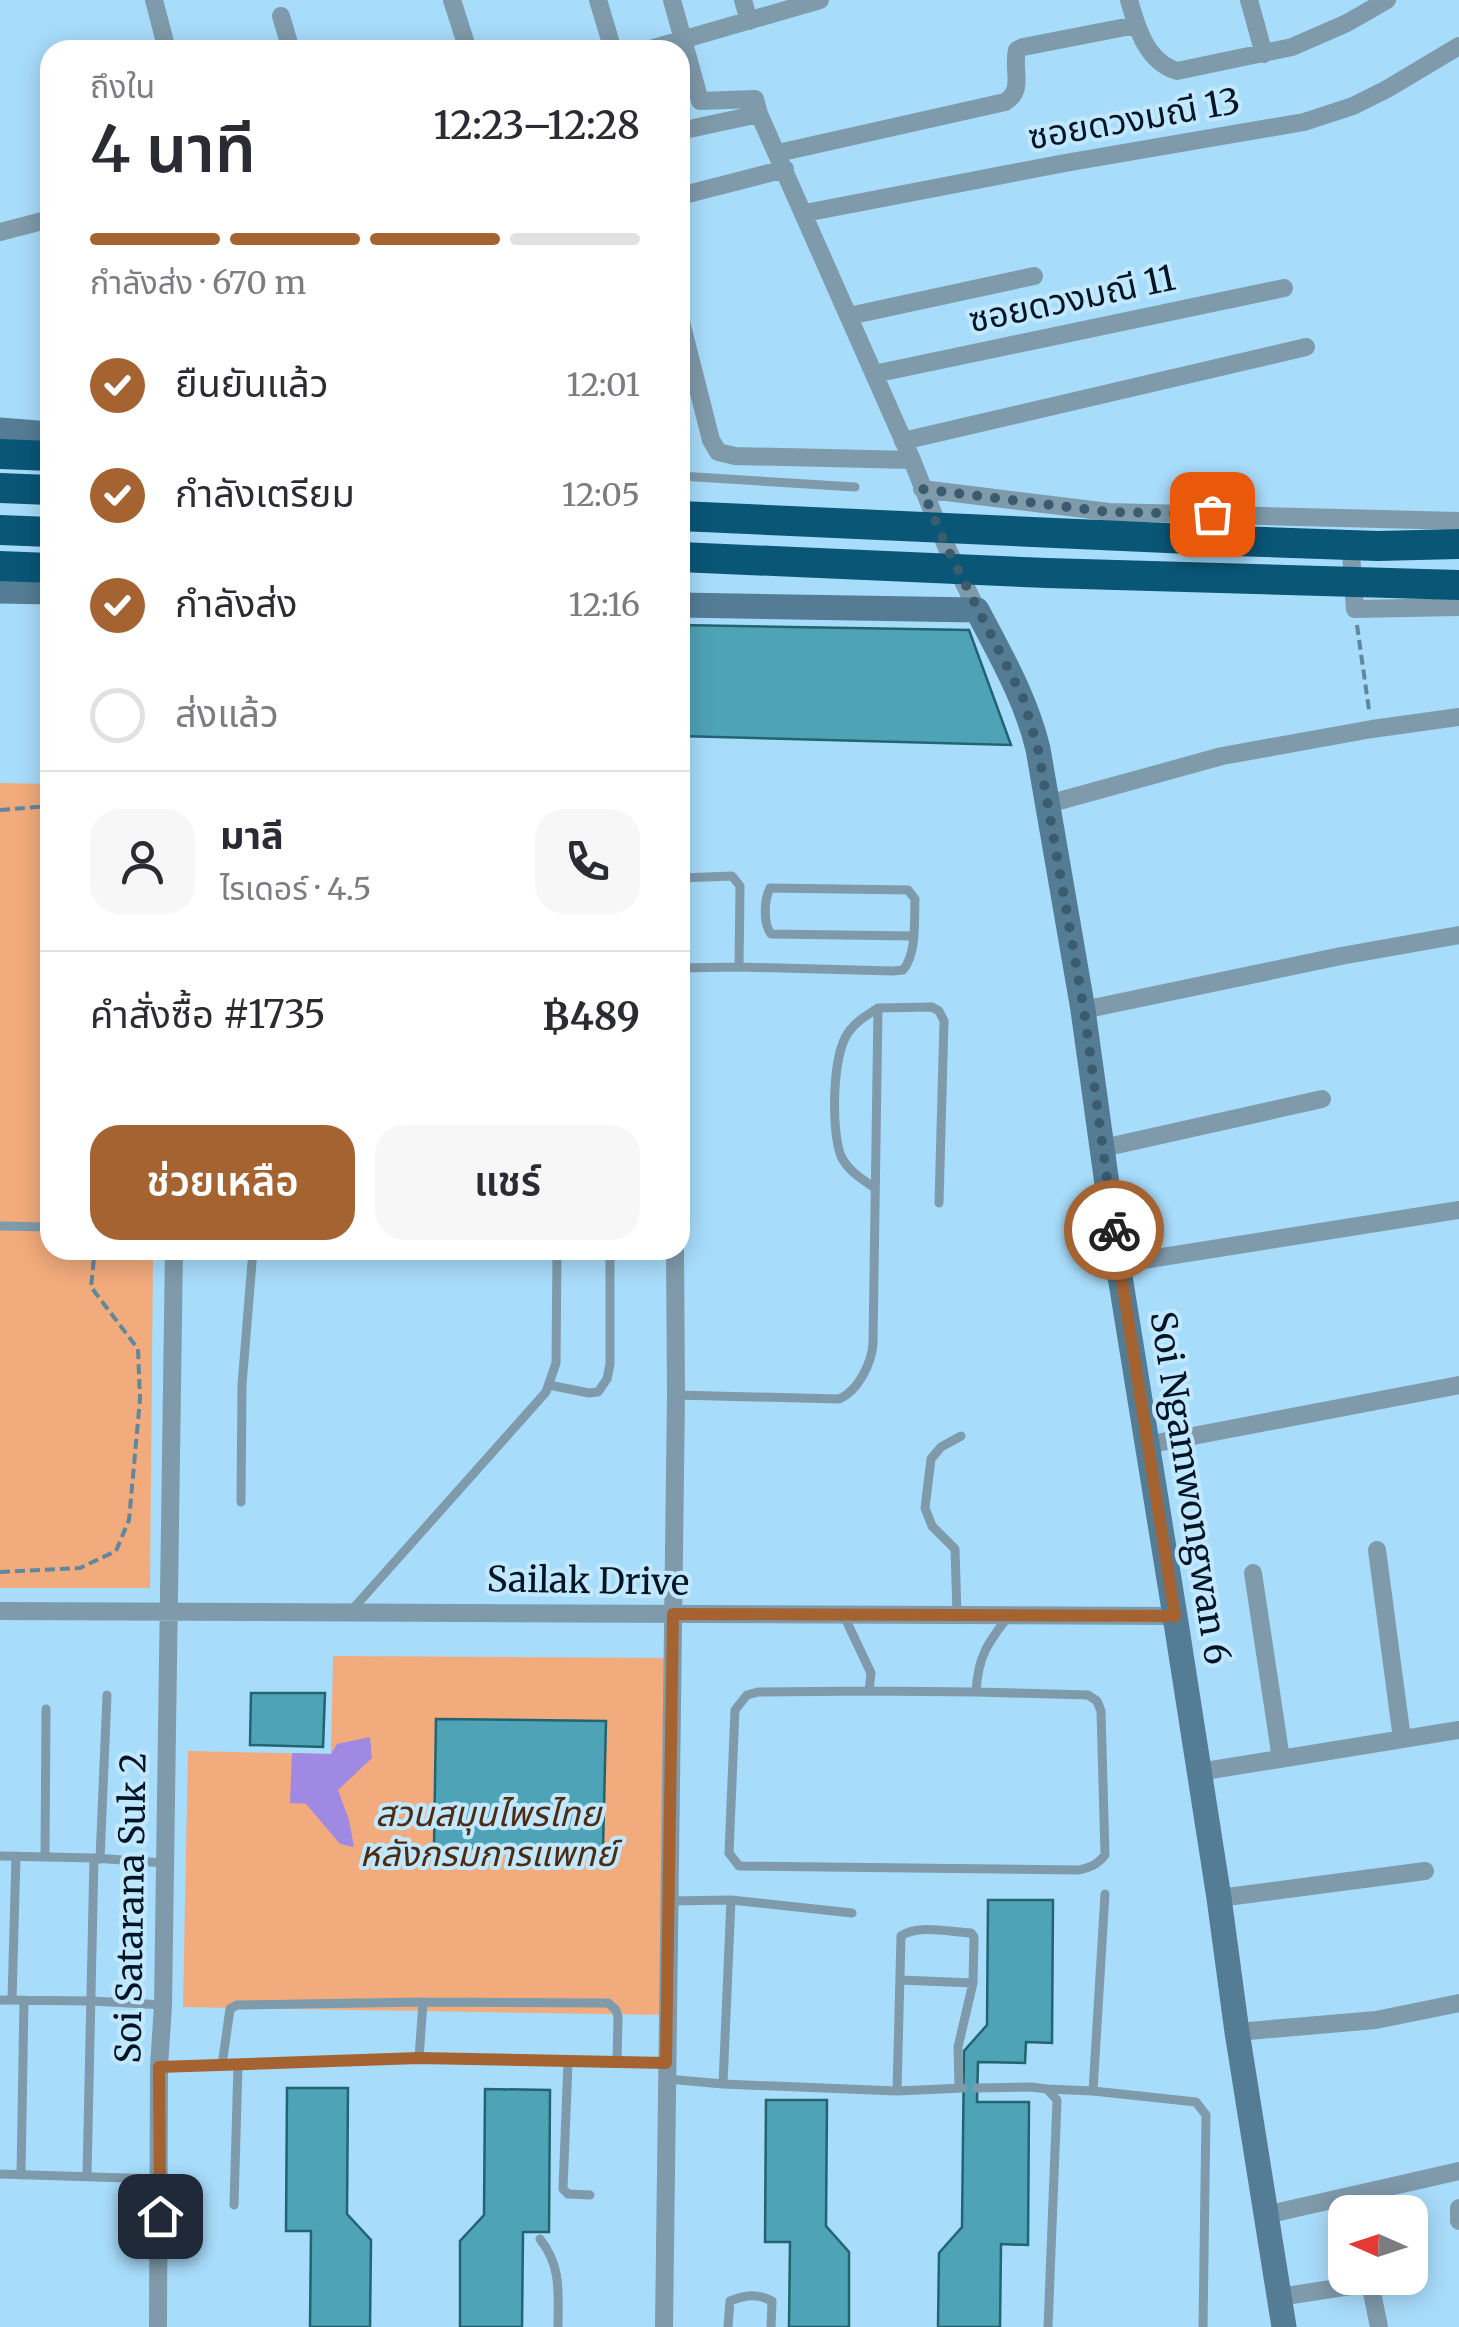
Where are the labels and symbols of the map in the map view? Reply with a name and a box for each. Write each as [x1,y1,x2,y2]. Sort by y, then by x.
street label: ซอยดวงมณี 13 [1025,79,1243,159]
street label: ซอยดวงมณี 11 [965,256,1179,342]
pin [1170,472,1255,557]
courier [1064,1180,1164,1280]
street label: Soi Ngamwongwan 6 [1140,1308,1240,1668]
street label: Sailak Drive [486,1557,690,1605]
street label: Soi Satarana Suk 2 [106,1752,156,2064]
park label: สวนสมุนไพรไทย หลังกรมการแพทย์ [360,1792,623,1876]
pin [118,2174,203,2259]
north arrow [1328,2195,1428,2295]

